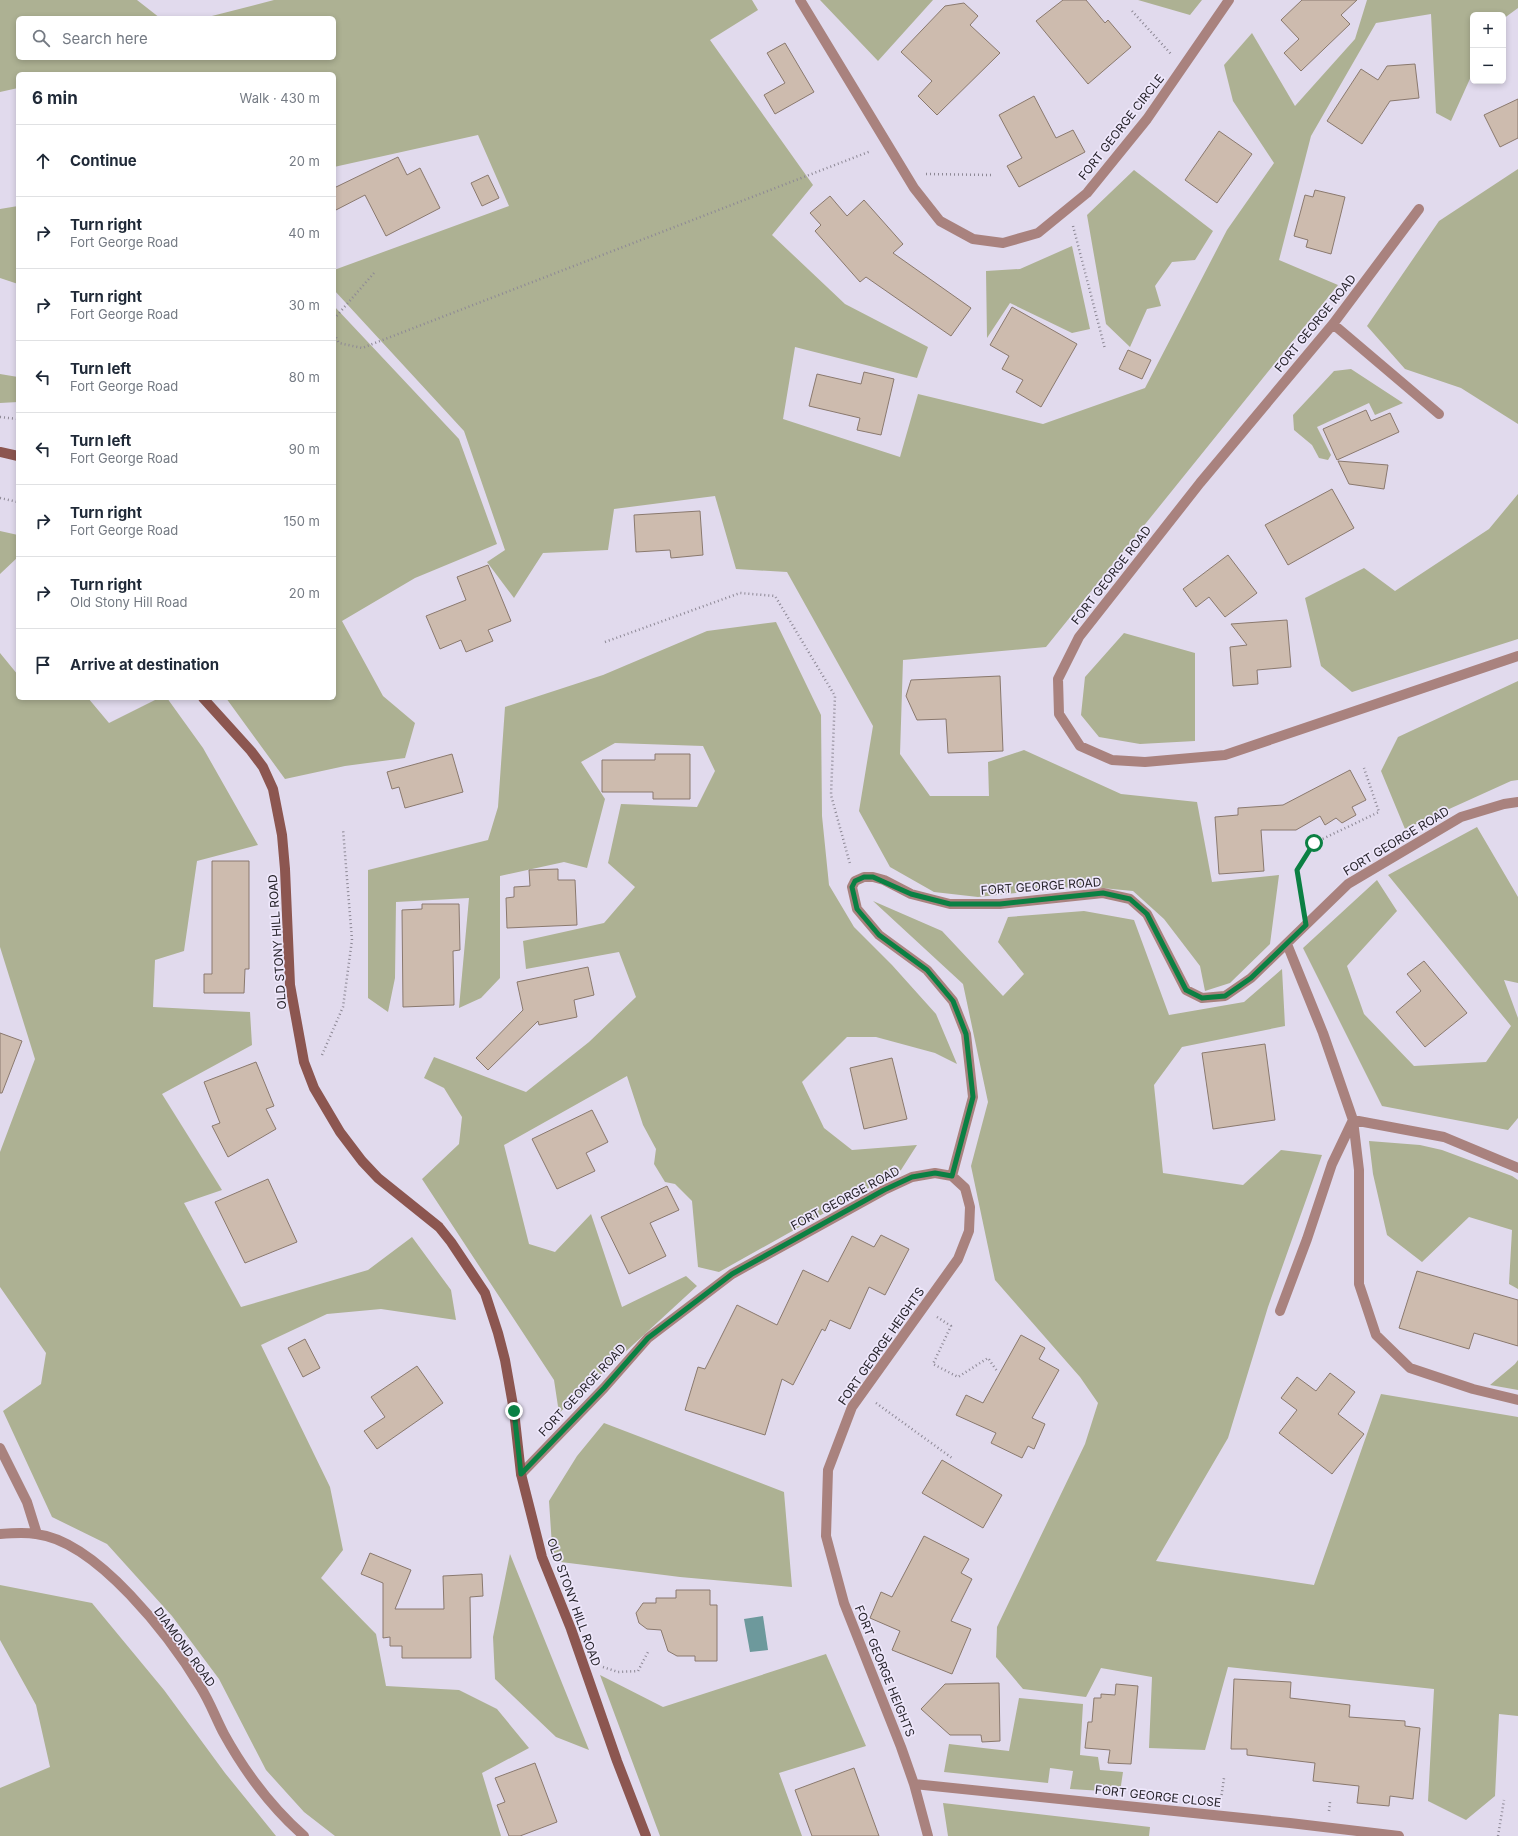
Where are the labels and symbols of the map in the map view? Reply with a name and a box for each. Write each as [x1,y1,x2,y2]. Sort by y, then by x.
street label: FORT GEORGE CIRCLE [1075,71,1167,183]
street label: FORT GEORGE ROAD [1271,271,1359,375]
street label: FORT GEORGE ROAD [1068,523,1154,627]
street label: FORT GEORGE ROAD [1340,803,1452,879]
route start [1305,834,1323,852]
street label: OLD STONY HILL ROAD [265,874,289,1010]
street label: FORT GEORGE ROAD [980,874,1102,898]
street label: FORT GEORGE ROAD [788,1163,902,1233]
street label: FORT GEORGE HEIGHTS [835,1284,928,1408]
street label: FORT GEORGE ROAD [535,1341,629,1439]
route end [505,1402,523,1420]
street label: OLD STONY HILL ROAD [544,1536,604,1668]
street label: FORT GEORGE HEIGHTS [852,1603,918,1739]
street label: DIAMOND ROAD [151,1604,219,1690]
street label: FORT GEORGE CLOSE [1094,1782,1222,1810]

